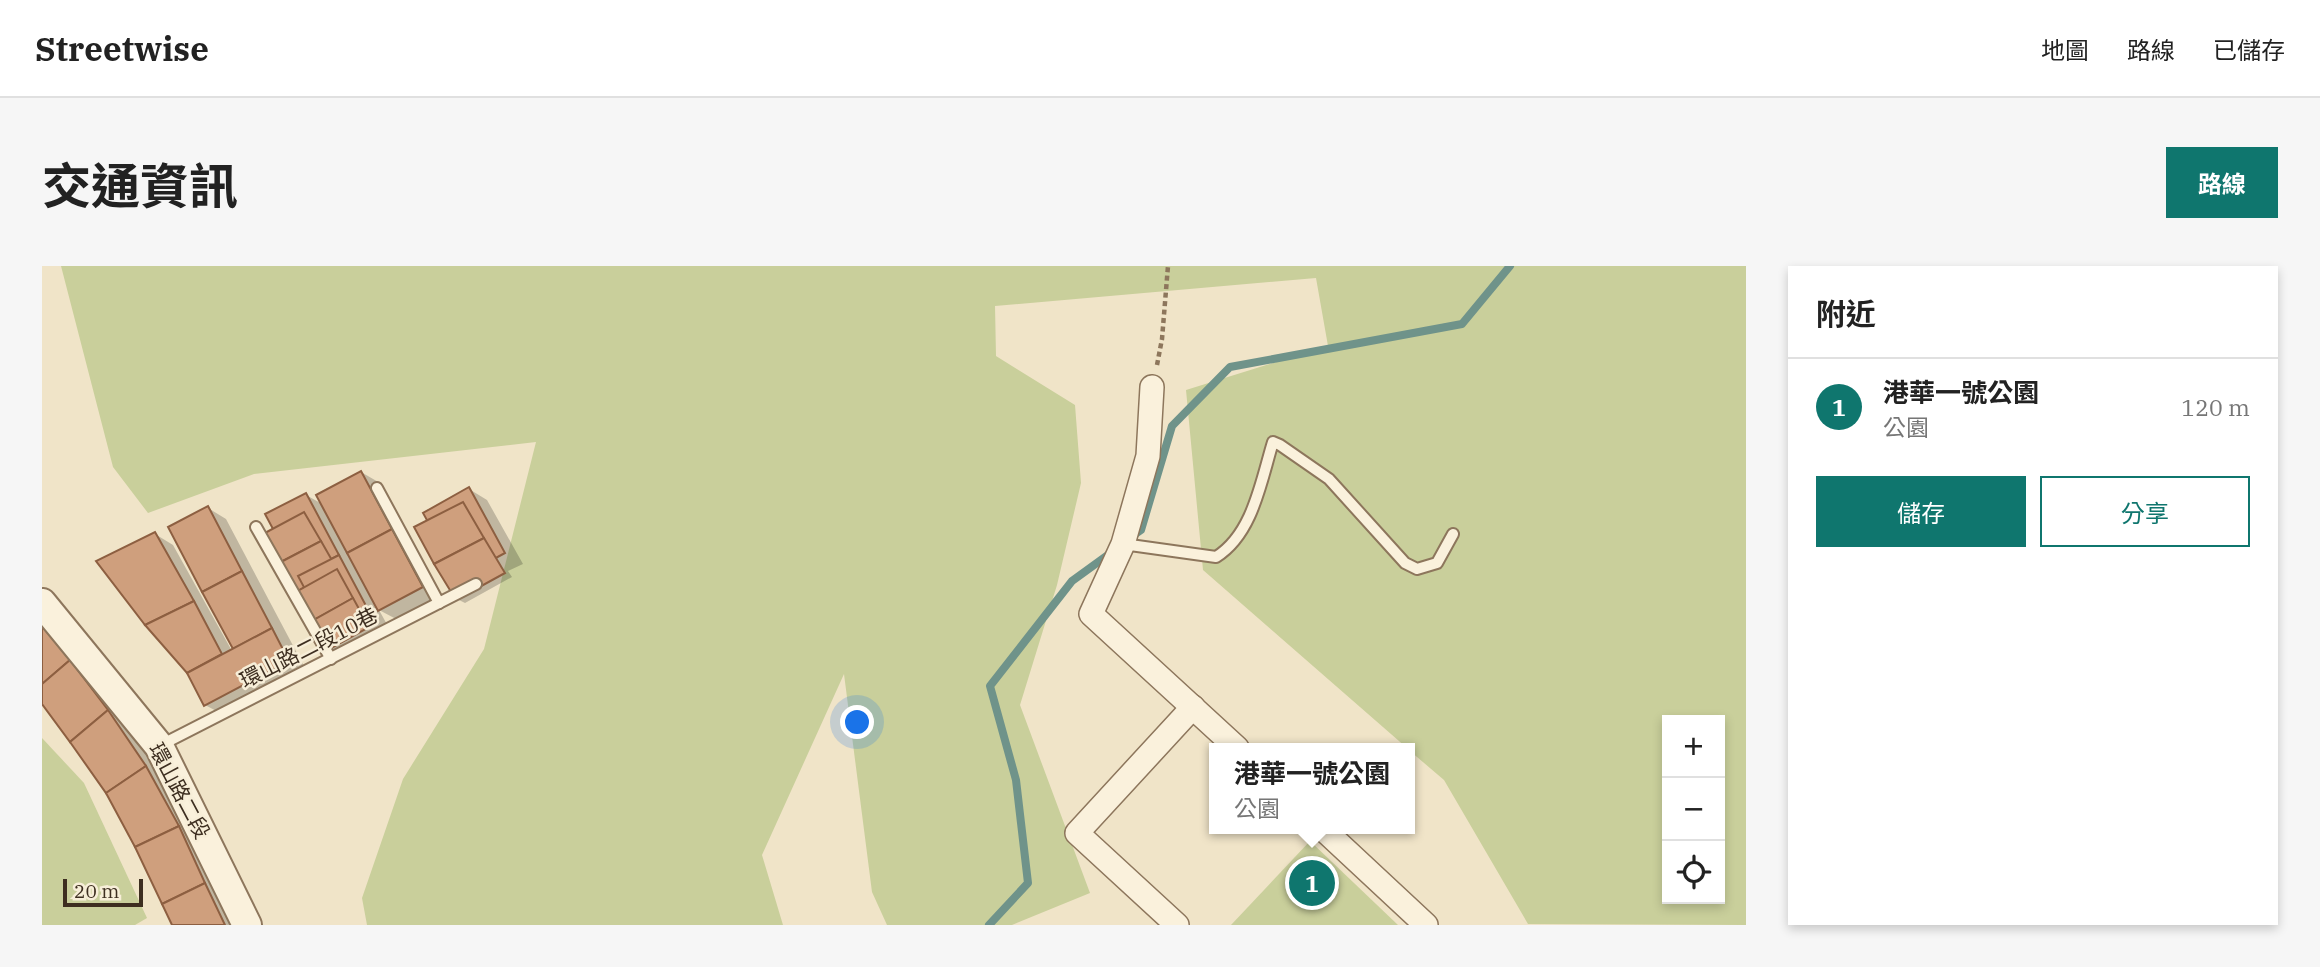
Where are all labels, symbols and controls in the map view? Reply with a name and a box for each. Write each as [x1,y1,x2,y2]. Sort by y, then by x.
text: Streetwise [35,27,209,70]
text: 地圖 [2041,34,2089,66]
text: 路線 [2127,34,2175,66]
text: 已儲存 [2213,34,2285,66]
button: 路線 [2166,147,2278,218]
text: 交通資訊 [42,154,238,217]
text: 附近 [1816,294,1876,333]
text: 港華一號公園 [1883,375,2039,409]
text: 1 [1832,392,1846,422]
text: 120 m [2181,392,2250,422]
text: 公園 [1883,412,1929,442]
button: 儲存 [1816,476,2026,547]
button: 分享 [2040,476,2250,547]
street label: 環山路二段10巷 [235,600,382,694]
your location [840,705,874,739]
map controls [1662,715,1725,904]
button: + [1662,715,1725,778]
street label: 環山路二段 [143,738,217,843]
popup [1209,743,1415,834]
text: 港華一號公園 [1234,756,1390,790]
button: − [1662,778,1725,841]
text: 公園 [1234,793,1280,823]
button: locate [1662,841,1725,904]
pin: 1 [1289,857,1335,909]
scale bar [63,876,144,908]
text: 20 m [74,879,119,903]

